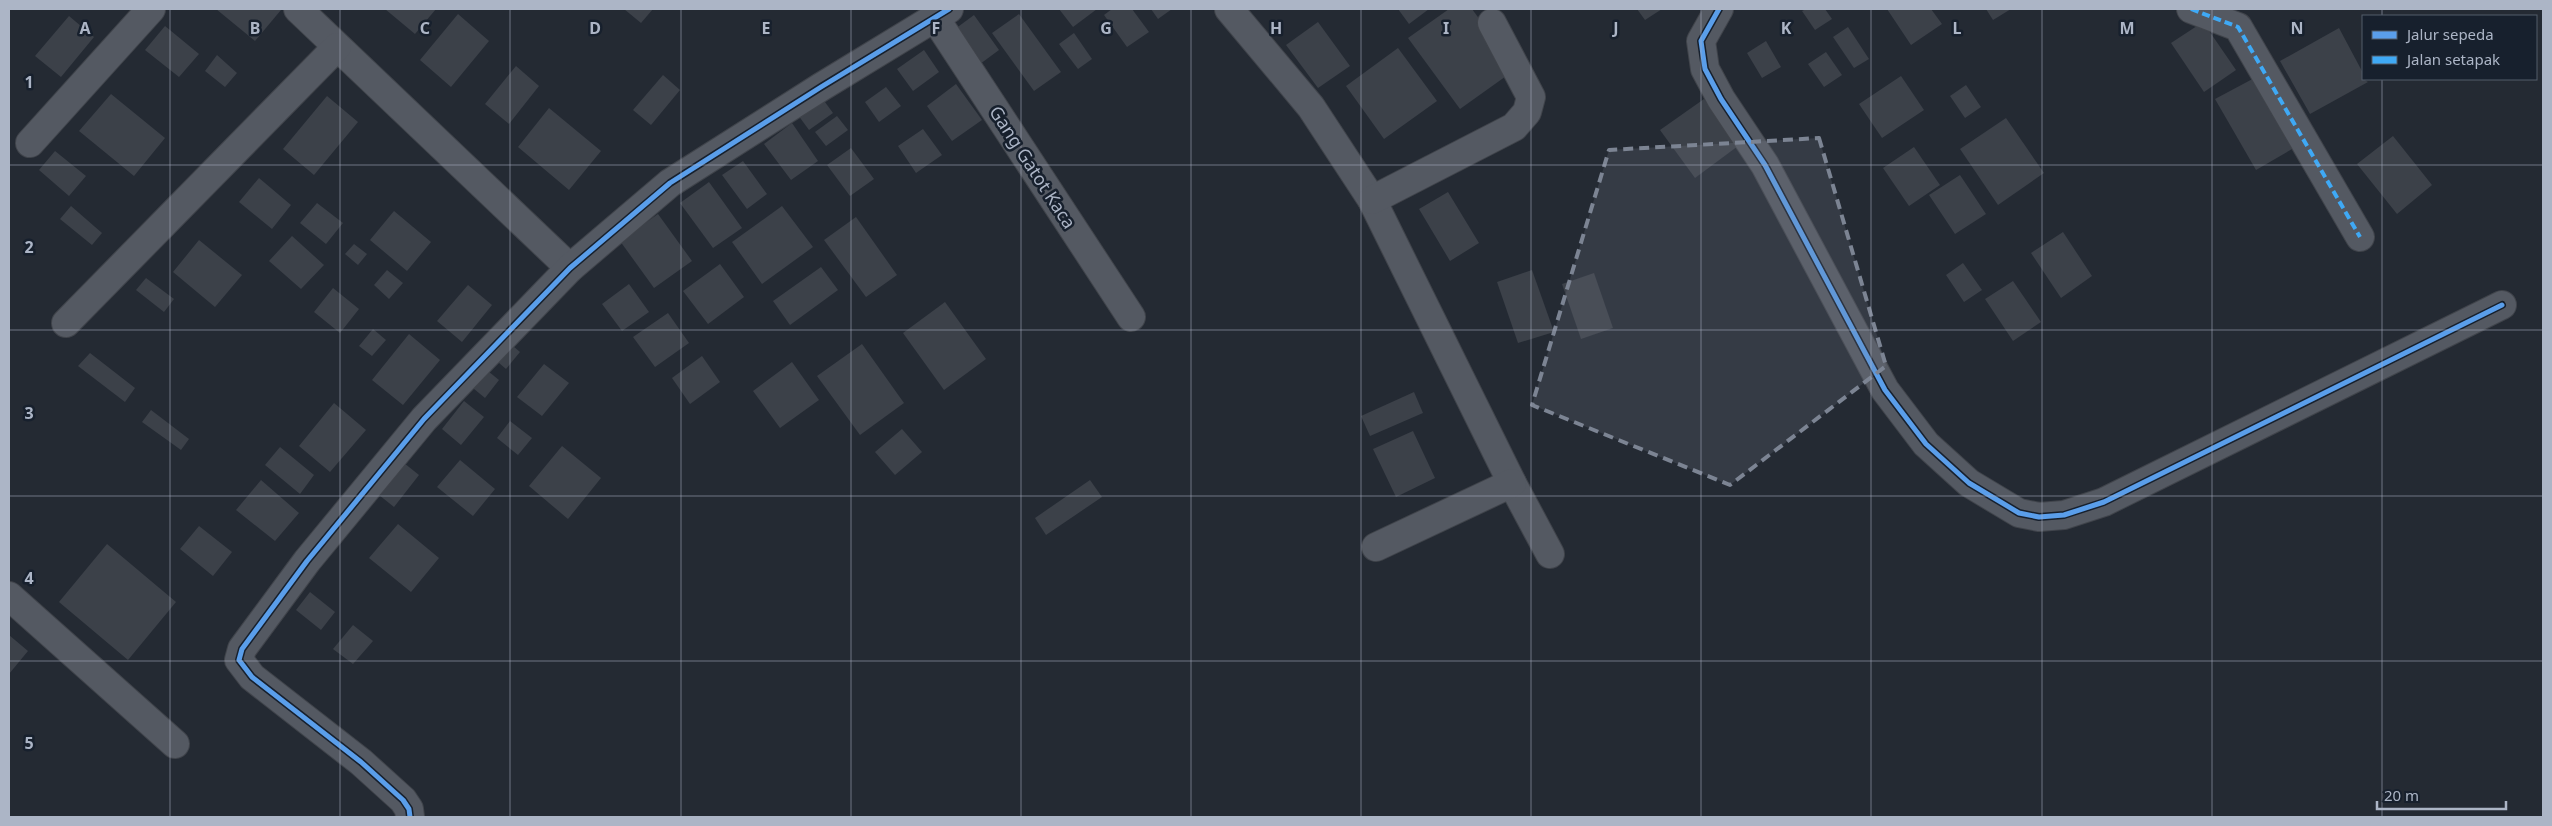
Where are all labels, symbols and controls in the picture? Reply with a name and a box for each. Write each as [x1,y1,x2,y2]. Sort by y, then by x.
legend [2362,15,2537,80]
text: A [79,17,91,39]
text: B [250,17,260,39]
text: C [420,17,430,39]
text: D [589,17,601,39]
text: E [762,17,771,39]
text: F [932,17,940,39]
text: G [1100,17,1112,39]
text: H [1270,17,1282,39]
text: I [1443,17,1449,39]
text: J [1611,17,1619,39]
text: K [1781,17,1792,39]
text: L [1953,17,1962,39]
text: M [2119,17,2135,39]
text: N [2290,17,2304,39]
text: Jalur sepeda [2405,24,2494,44]
text: Jalan setapak [2405,49,2500,69]
text: 1 [24,71,34,93]
street label: Gang Gatot Kaca [984,101,1082,233]
text: 2 [24,236,34,258]
text: 3 [24,402,34,424]
text: 4 [24,567,34,589]
text: 5 [24,732,34,754]
scale bar [2377,778,2506,810]
text: 20 m [2384,785,2419,805]

